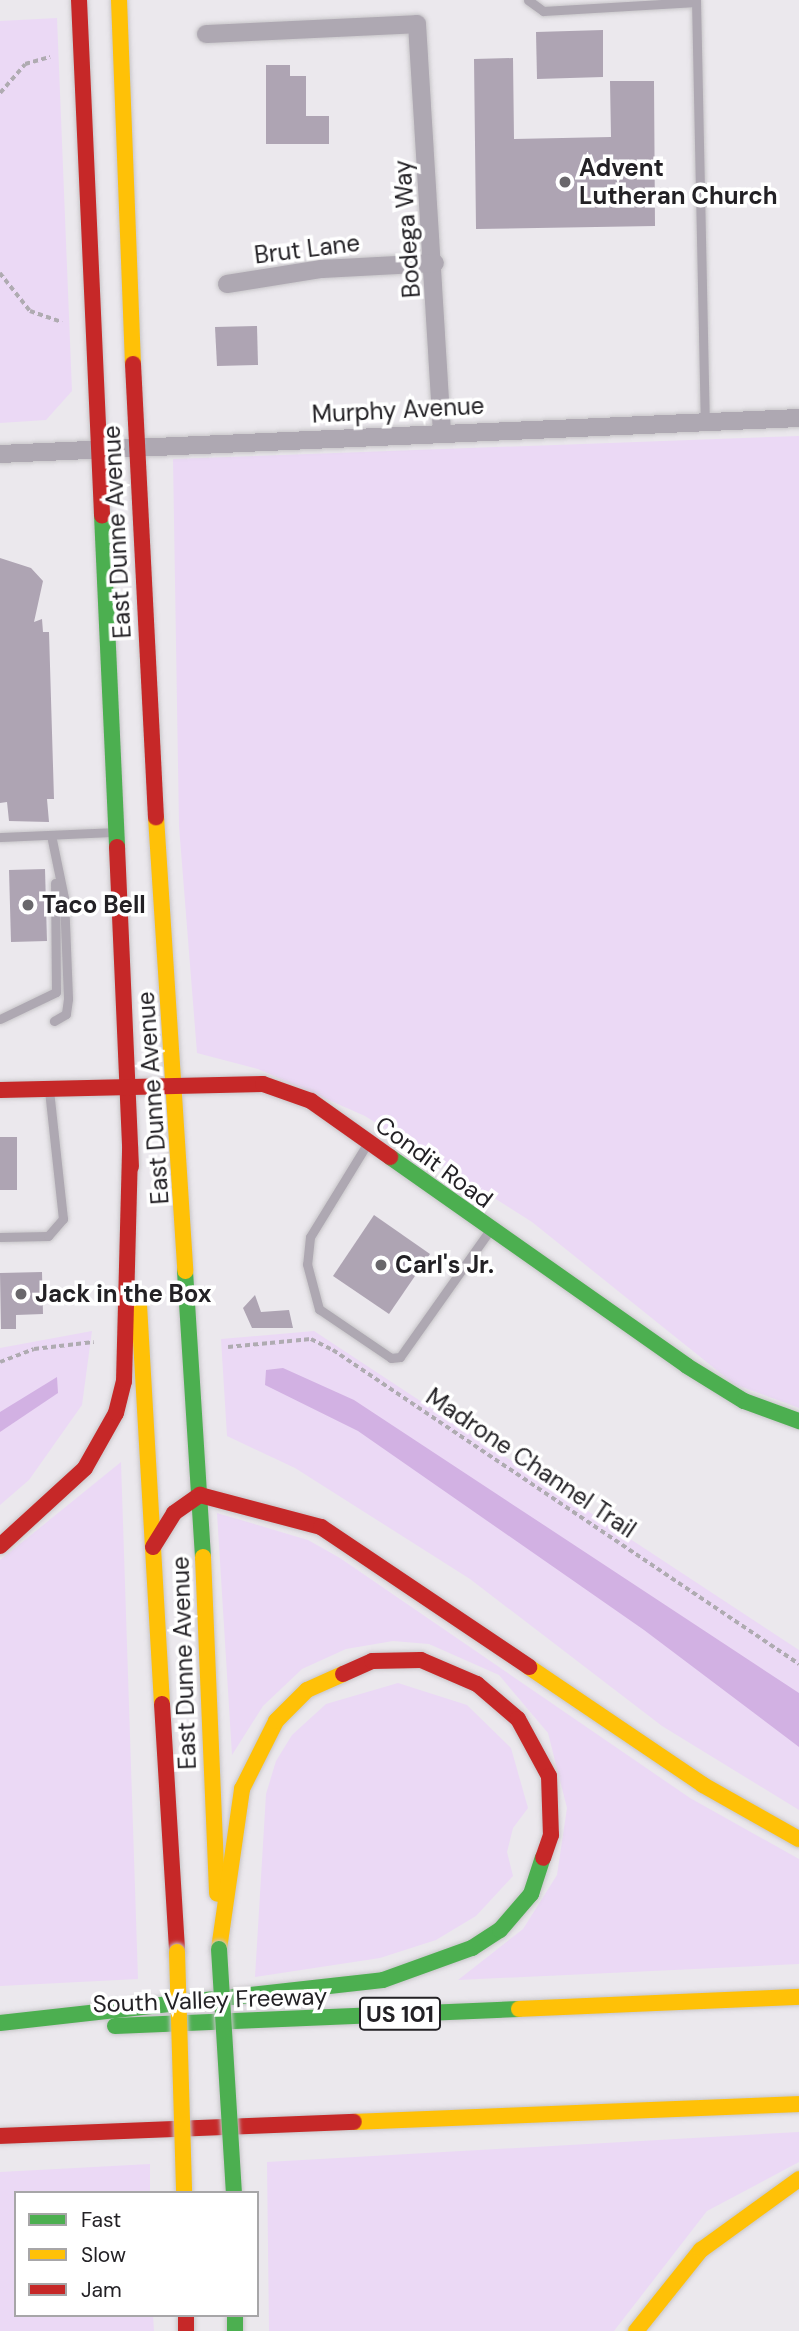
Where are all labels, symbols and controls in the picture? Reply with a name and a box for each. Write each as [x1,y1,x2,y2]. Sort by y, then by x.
place label: Advent Lutheran Church [579,154,778,210]
street label: Bodega Way [388,159,426,299]
marker: Advent Lutheran Church [557,174,573,190]
street label: Brut Lane [253,228,361,270]
street label: Murphy Avenue [311,391,485,429]
street label: East Dunne Avenue [97,425,137,639]
place label: Taco Bell [42,891,146,919]
marker: Taco Bell [20,897,36,913]
street label: East Dunne Avenue [131,991,175,1205]
street label: Condit Road [370,1110,498,1214]
place label: Carl's Jr. [395,1251,494,1279]
marker: Carl's Jr. [373,1257,389,1273]
place label: Jack in the Box [35,1280,211,1308]
marker: Jack in the Box [13,1286,29,1302]
street label: Madrone Channel Trail [421,1382,641,1544]
street label: East Dunne Avenue [166,1556,202,1770]
street label: South Valley Freeway [92,1982,328,2018]
road number: US 101 [358,1994,442,2034]
legend [14,2191,259,2317]
text: Fast [81,2206,121,2234]
text: Slow [81,2241,126,2269]
text: Jam [81,2276,122,2304]

